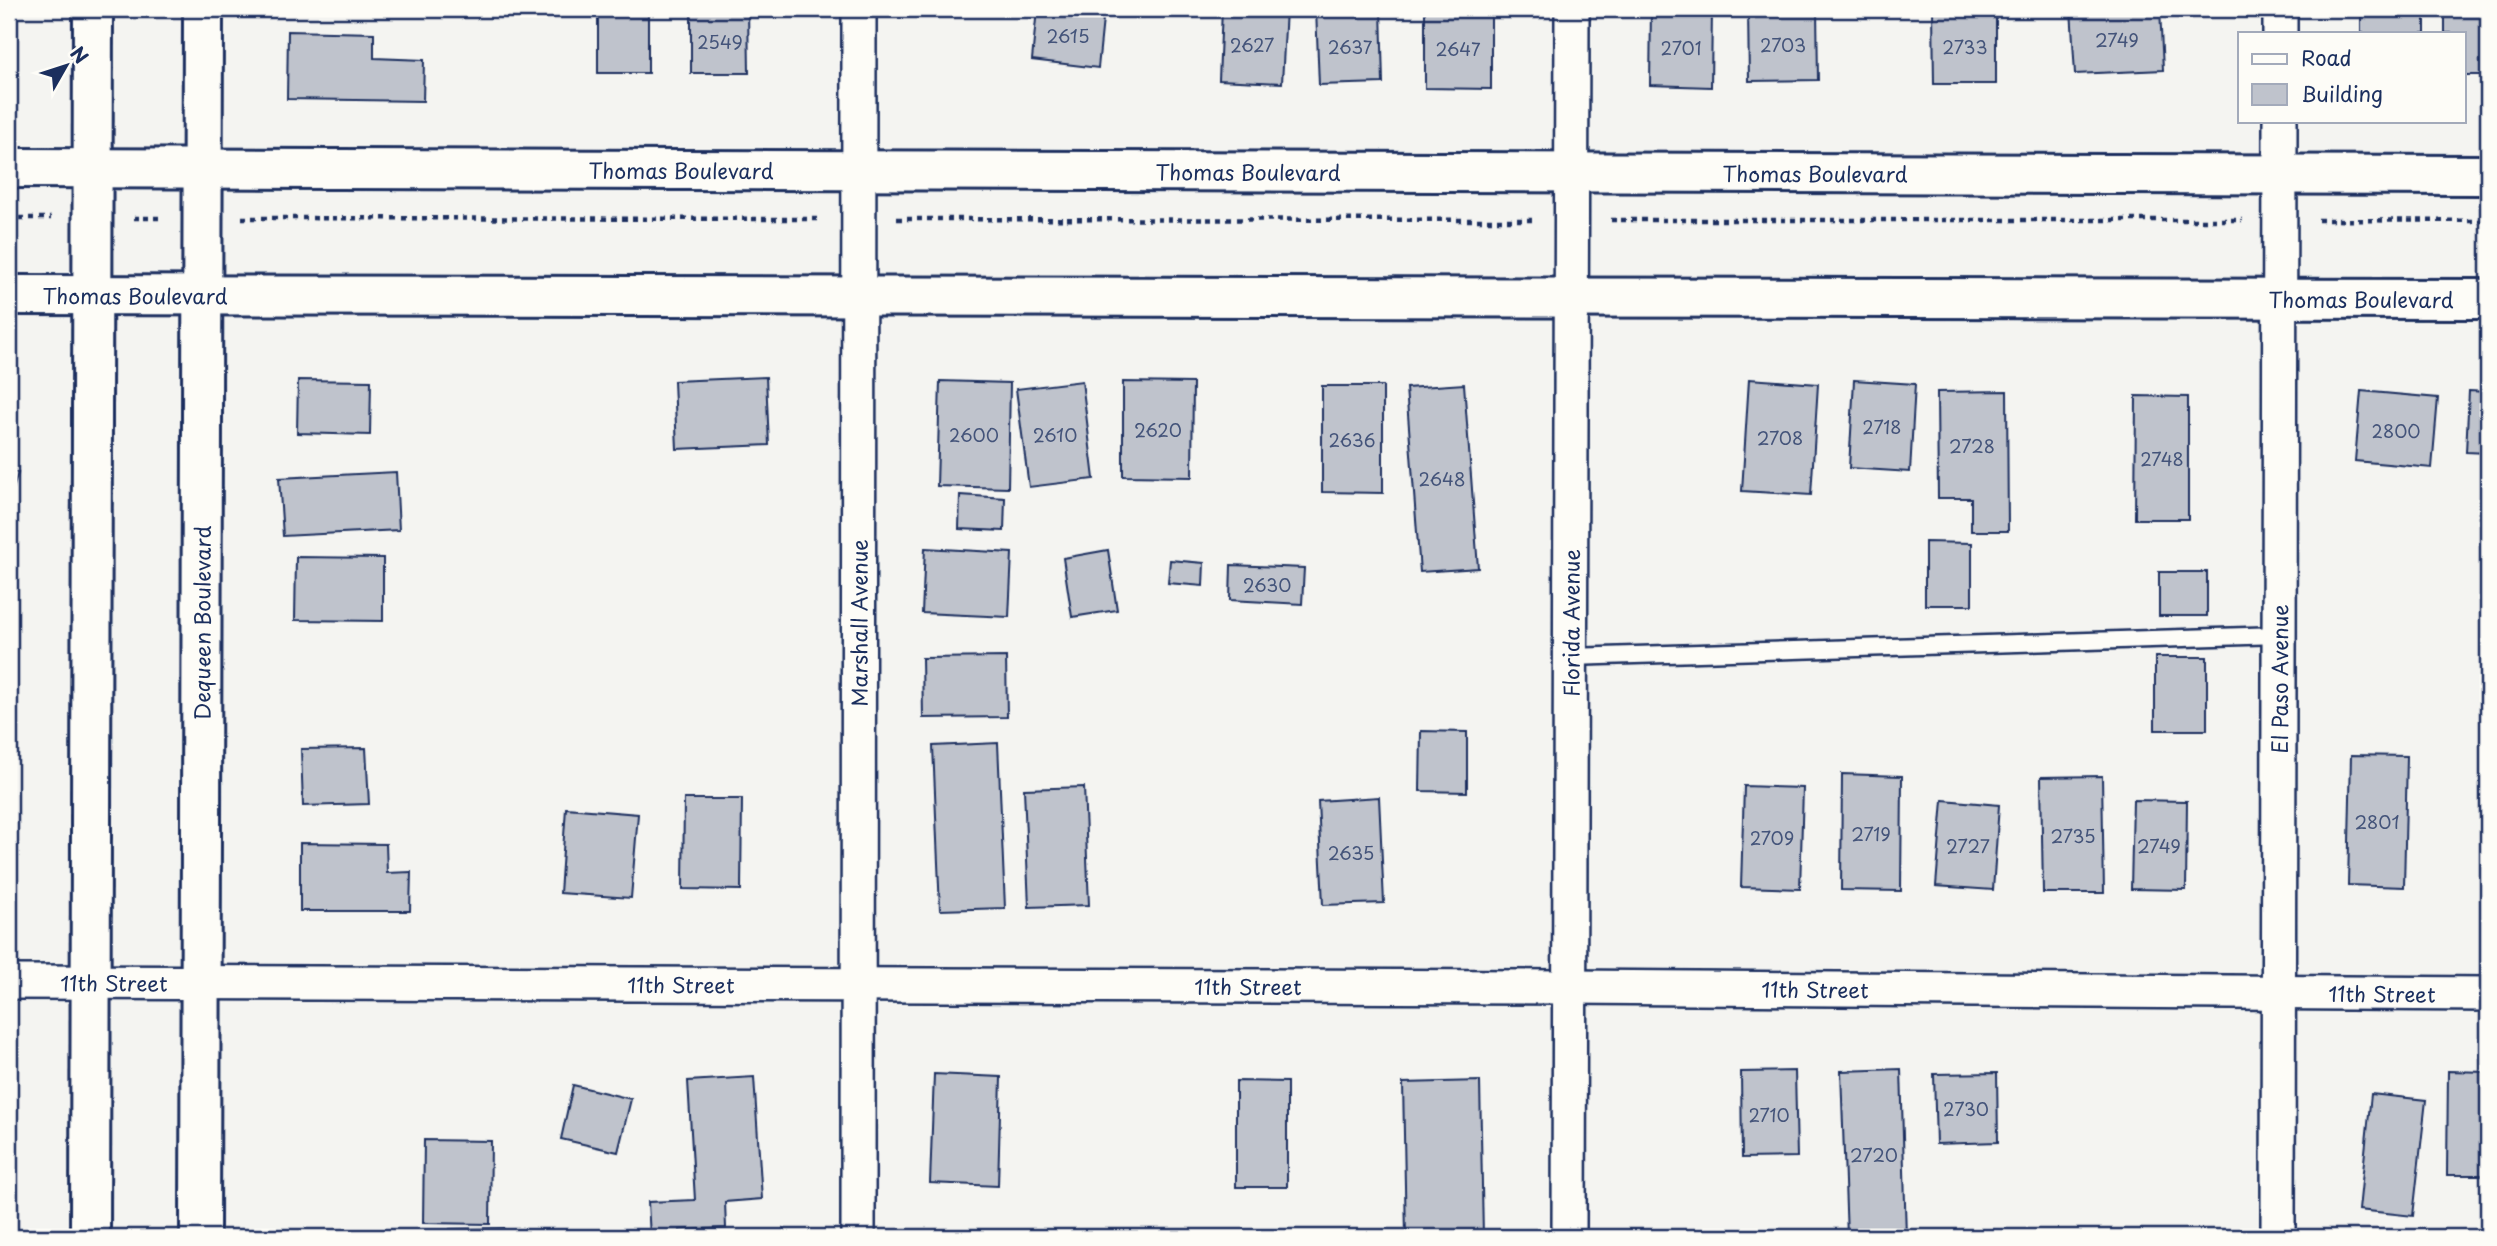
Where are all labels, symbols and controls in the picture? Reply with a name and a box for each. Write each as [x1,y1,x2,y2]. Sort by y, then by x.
house number: 2615 [1047,22,1089,49]
house number: 2749 [2095,26,2139,53]
house number: 2549 [697,28,743,55]
house number: 2627 [1230,31,1274,58]
house number: 2703 [1760,31,1806,58]
north arrow [32,32,102,102]
legend [2238,32,2466,122]
house number: 2637 [1328,33,1373,60]
house number: 2733 [1942,33,1988,60]
house number: 2701 [1661,34,1701,61]
house number: 2647 [1435,35,1481,62]
text: N [64,40,96,69]
text: Road [2301,41,2352,73]
text: Building [2301,77,2383,109]
street label: Thomas Boulevard [588,154,774,186]
street label: Thomas Boulevard [1155,155,1341,188]
street label: Thomas Boulevard [1722,157,1908,189]
street label: Thomas Boulevard [42,279,228,311]
street label: Thomas Boulevard [2268,283,2454,315]
house number: 2718 [1862,413,1902,440]
house number: 2620 [1134,416,1182,443]
house number: 2800 [2371,417,2421,444]
house number: 2600 [949,421,999,448]
house number: 2610 [1033,421,1077,448]
house number: 2708 [1757,424,1803,451]
house number: 2636 [1329,426,1375,453]
house number: 2728 [1949,432,1995,459]
house number: 2748 [2140,445,2184,472]
house number: 2648 [1418,465,1466,492]
street label: Dequeen Boulevard [185,525,218,721]
street label: Marshall Avenue [842,539,875,707]
street label: Florida Avenue [1554,549,1587,697]
house number: 2630 [1243,571,1291,598]
street label: El Paso Avenue [2263,604,2295,754]
house number: 2801 [2354,808,2400,835]
house number: 2719 [1851,820,1891,847]
house number: 2735 [2050,822,2096,849]
house number: 2709 [1750,824,1794,851]
house number: 2727 [1946,832,1990,859]
house number: 2749 [2137,832,2181,859]
house number: 2635 [1328,839,1374,866]
street label: 11th Street [60,966,168,999]
street label: 11th Street [627,968,735,1000]
street label: 11th Street [1194,970,1302,1002]
street label: 11th Street [1761,972,1869,1005]
street label: 11th Street [2328,977,2436,1010]
house number: 2730 [1943,1095,1989,1122]
house number: 2710 [1748,1101,1790,1128]
house number: 2720 [1850,1141,1898,1168]

